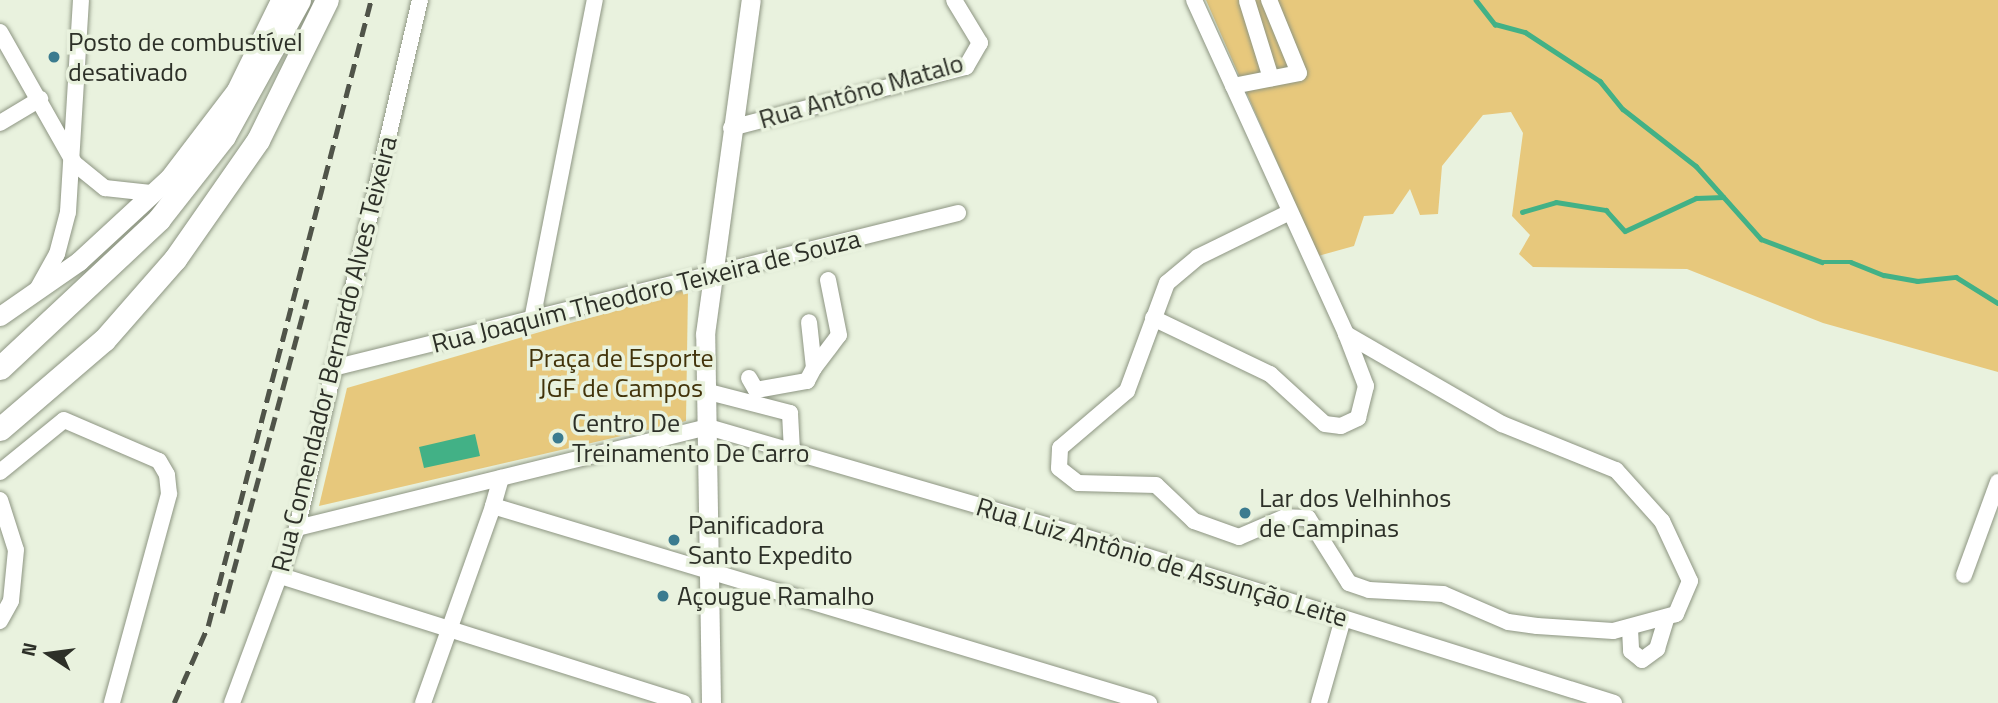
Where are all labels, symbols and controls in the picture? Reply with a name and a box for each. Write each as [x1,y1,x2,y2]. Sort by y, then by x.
place label: Posto de combustível desativado [68,26,303,88]
street label: Rua Antôno Matalo [755,47,967,135]
marker: Posto de combustível desativado [46,49,62,65]
street label: Rua Comendador Bernardo Alves Teixeira [265,133,403,575]
street label: Rua Joaquim Theodoro Teixeira de Souza [428,223,864,359]
park label: Praça de Esporte JGF de Campos [528,342,714,404]
place label: Centro De Treinamento De Carro [572,407,810,468]
marker: Centro De Treinamento De Carro [550,430,566,446]
place label: Lar dos Velhinhos de Campinas [1259,482,1451,544]
street label: Rua Luiz Antônio de Assunção Leite [973,491,1351,633]
marker: Lar dos Velhinhos de Campinas [1237,505,1253,521]
place label: Panificadora Santo Expedito [688,509,853,570]
marker: Panificadora Santo Expedito [666,532,682,548]
place label: Açougue Ramalho [677,580,875,612]
marker: Açougue Ramalho [655,588,671,604]
north arrow [14,619,84,689]
text: N [12,639,44,659]

